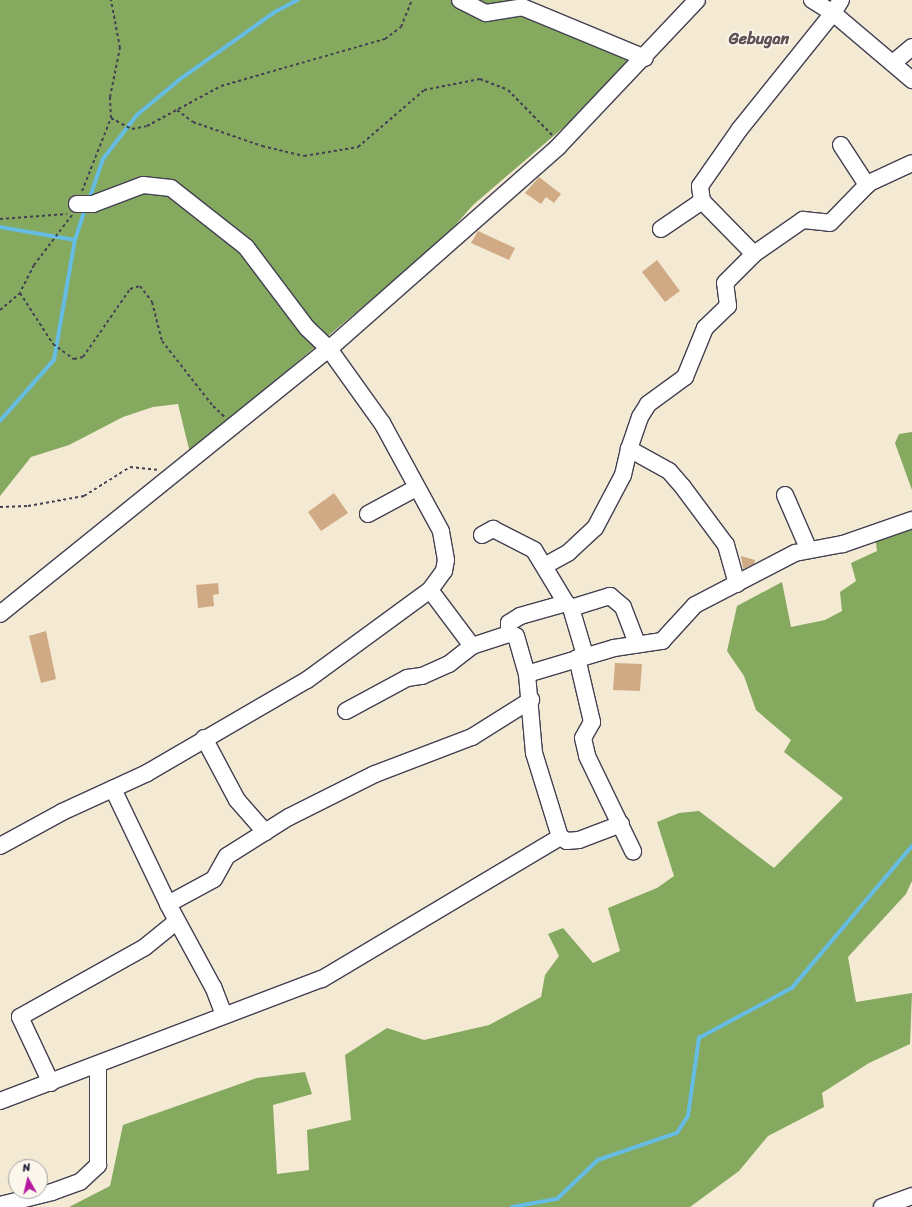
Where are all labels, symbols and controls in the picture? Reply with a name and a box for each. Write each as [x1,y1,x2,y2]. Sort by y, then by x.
district label: Gebugan [729,29,789,49]
text: N [21,1158,31,1178]
north arrow [8,1159,48,1199]

